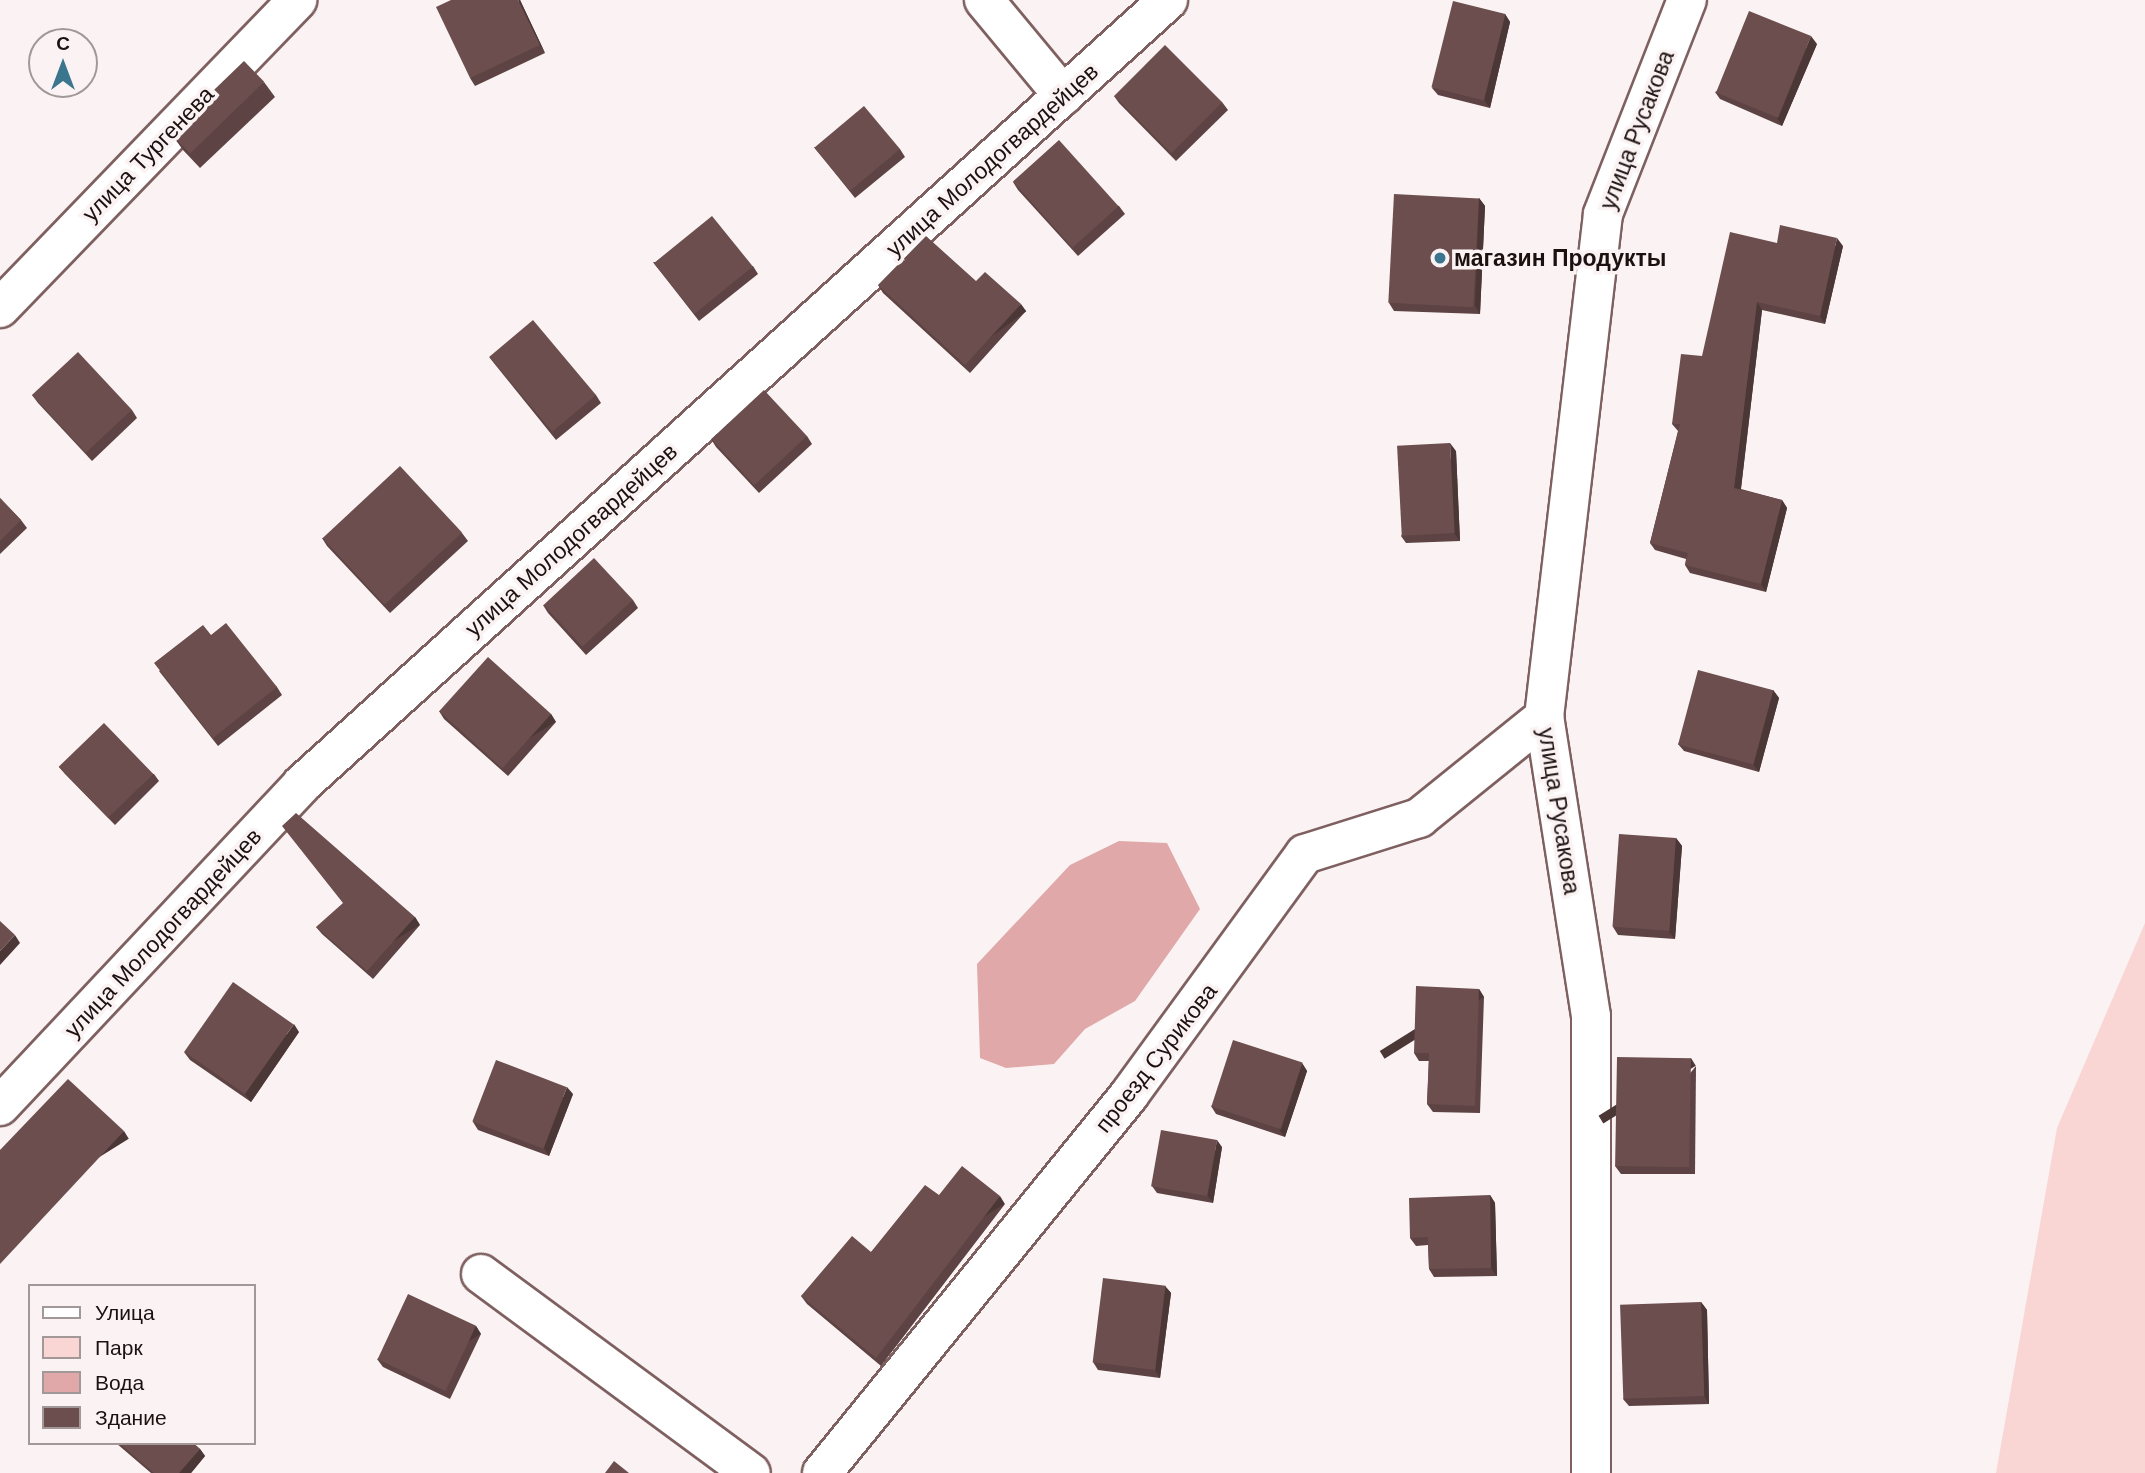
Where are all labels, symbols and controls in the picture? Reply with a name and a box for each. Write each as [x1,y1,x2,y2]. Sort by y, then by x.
north arrow [28,28,98,98]
text: С [56,33,70,54]
street label: улица Русакова [1594,46,1680,214]
street label: улица Молодогвардейцев [880,57,1104,263]
street label: улица Тургенева [76,81,220,227]
place label: магазин Продукты [1454,244,1666,272]
marker: магазин Продукты [1432,250,1448,266]
street label: улица Молодогвардейцев [459,437,683,643]
street label: улица Русакова [1532,726,1586,896]
street label: улица Молодогвардейцев [59,823,267,1043]
street label: проезд Сурикова [1089,978,1223,1138]
legend [28,1284,256,1445]
text: Улица [95,1301,155,1324]
text: Парк [95,1336,143,1359]
text: Вода [95,1371,144,1394]
text: Здание [95,1406,167,1429]

